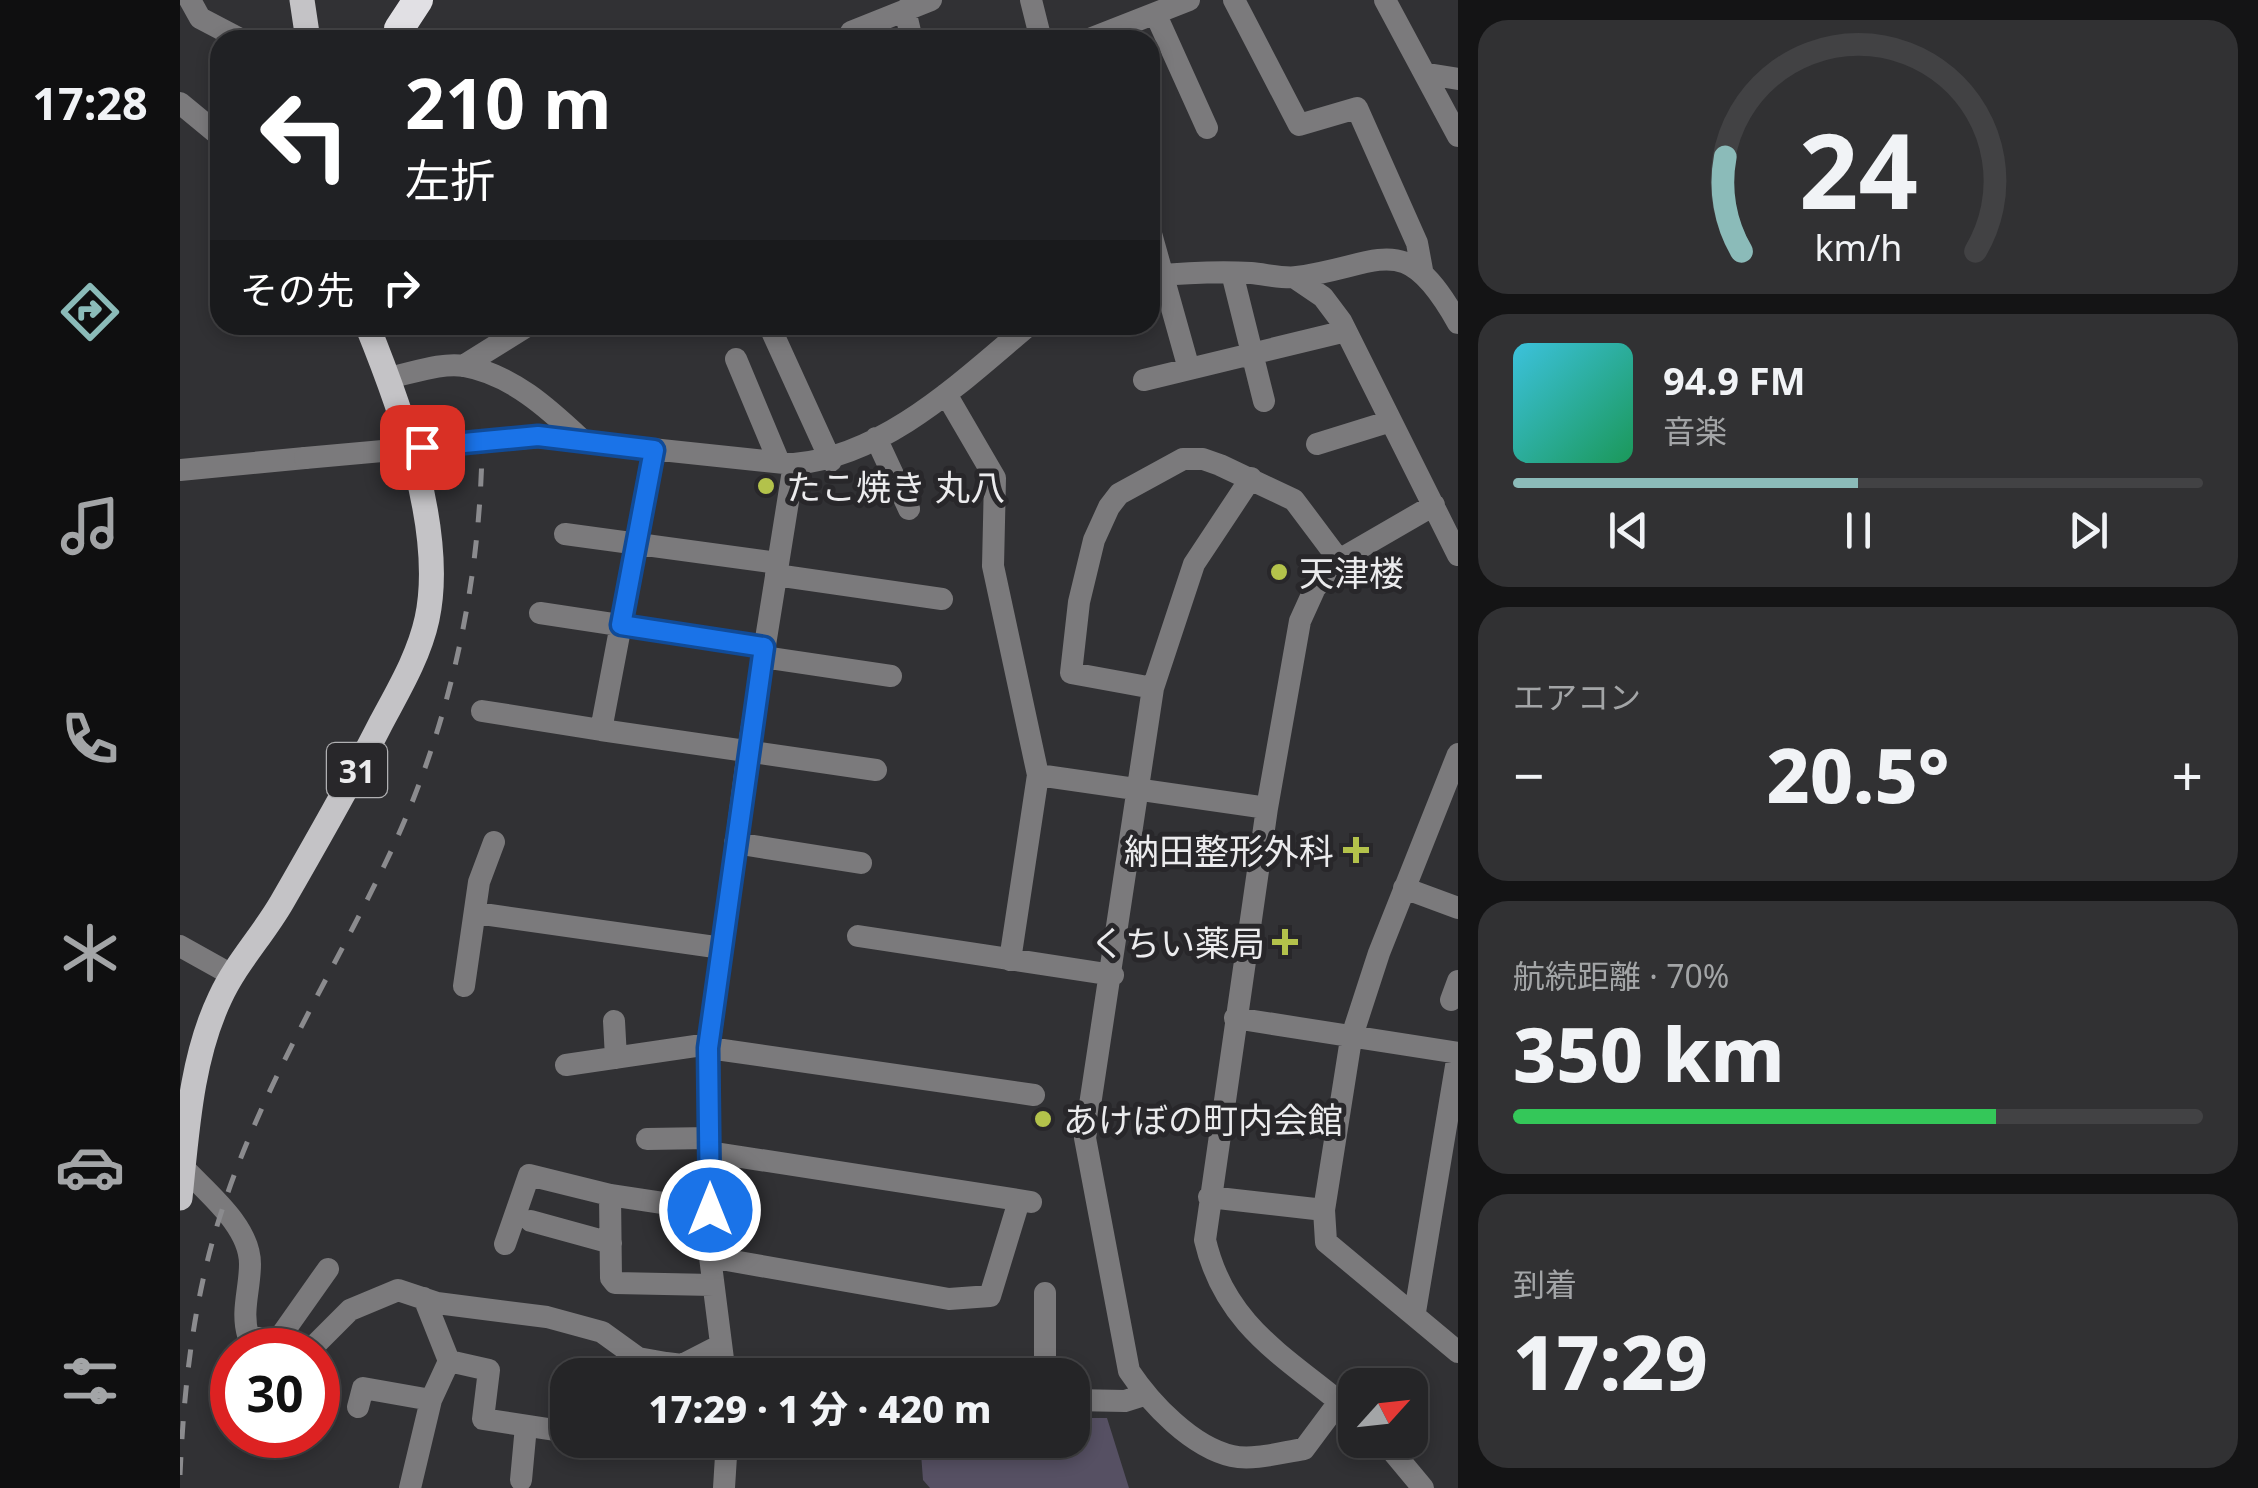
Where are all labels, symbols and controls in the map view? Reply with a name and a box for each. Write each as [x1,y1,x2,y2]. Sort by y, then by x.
text: 210 m [405,54,612,150]
icon: left [240,70,370,200]
text: 17:28 [32,72,148,133]
text: 24 [1799,98,1917,239]
text: 左折 [405,149,495,210]
text: km/h [1814,223,1902,271]
icon: right [374,260,429,315]
text: その先 [240,263,354,315]
icon: directions [55,277,125,347]
text: 94.9 FM [1663,354,1805,406]
pin [380,405,465,490]
text: 音楽 [1663,409,1727,452]
icon: arrive [395,420,450,475]
place label: たこ焼き 丸八 [786,463,1005,510]
marker: たこ焼き 丸八 [755,475,777,497]
icon: music [55,491,125,561]
icon: previous [1601,503,1656,558]
icon: pause [1831,503,1886,558]
icon: next [2061,503,2116,558]
place label: 天津楼 [1299,549,1404,596]
marker: 天津楼 [1268,561,1290,583]
text: エアコン [1513,675,1641,718]
icon: phone [55,704,125,774]
text: 20.5° [1766,723,1950,825]
text: − [1513,737,1544,812]
text: + [2172,737,2203,812]
road number: 31 [327,743,387,797]
place label: 納田整形外科 [1124,827,1334,874]
marker: 納田整形外科 [1343,837,1369,863]
icon: climate [55,918,125,988]
place label: くちい薬局 [1090,919,1265,966]
marker: くちい薬局 [1274,931,1296,953]
text: 航続距離 · 70% [1513,954,1729,997]
text: 350 km [1513,1002,1784,1104]
place label: あけぼの町内会館 [1063,1096,1343,1143]
marker: あけぼの町内会館 [1032,1108,1054,1130]
icon: car [55,1132,125,1202]
position arrow [658,1158,762,1262]
text: 到着 [1513,1262,1577,1305]
text: 17:29 [1513,1310,1708,1412]
speed limit sign: 30 [210,1328,340,1458]
icon: filters [55,1346,125,1416]
north arrow [1338,1368,1428,1458]
map controls [1338,1368,1428,1458]
text: 17:29 · 1 分 · 420 m [649,1382,991,1434]

